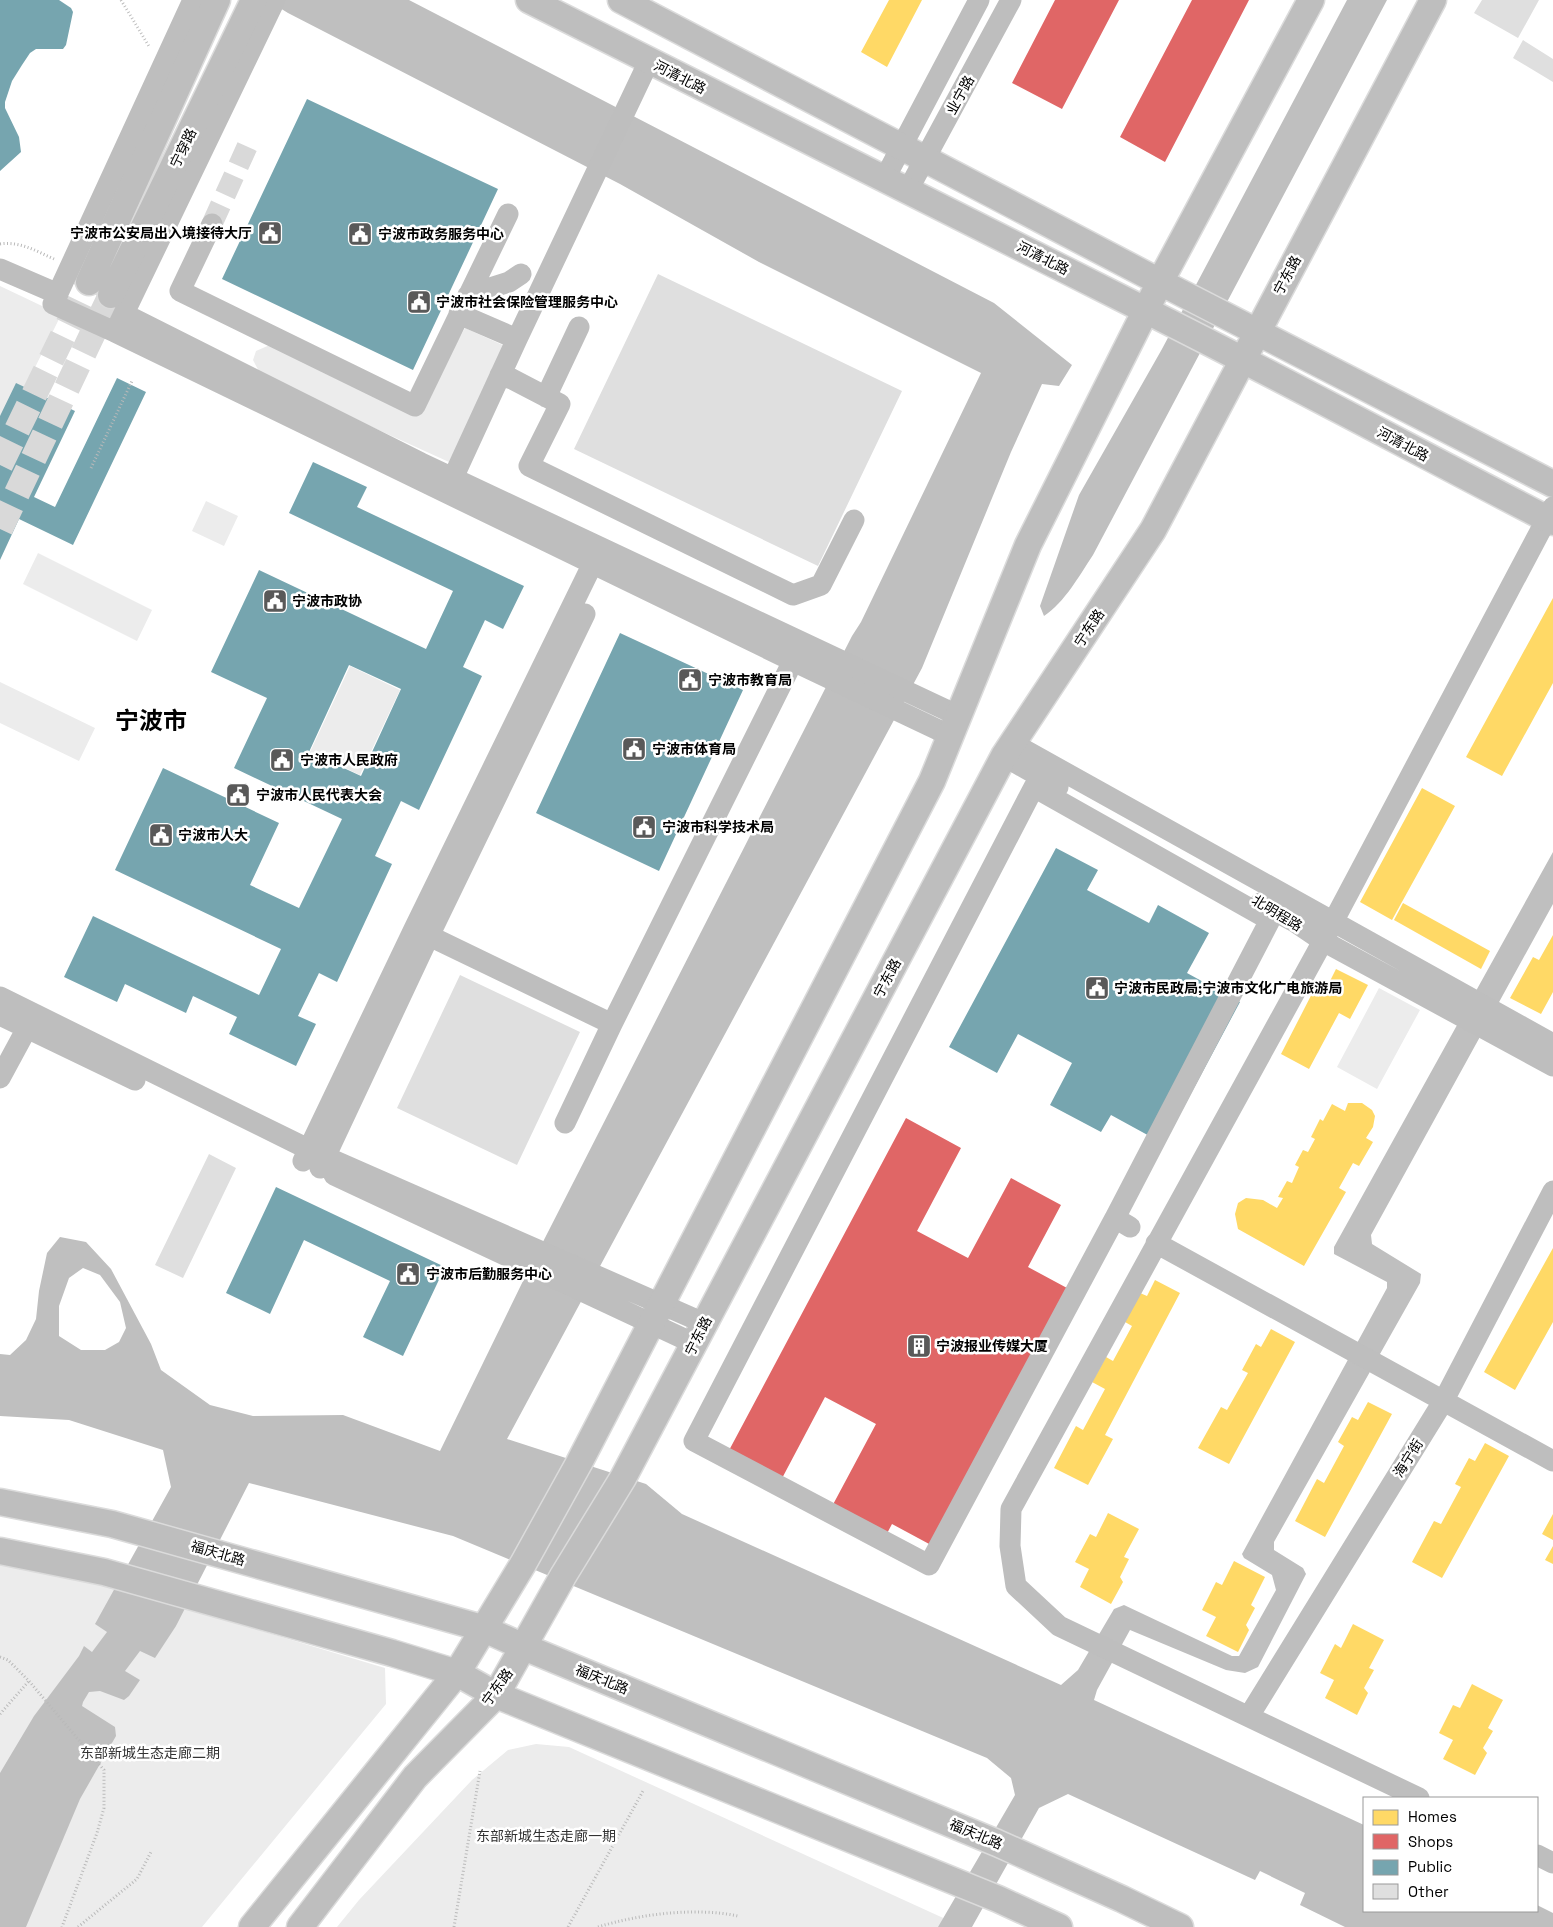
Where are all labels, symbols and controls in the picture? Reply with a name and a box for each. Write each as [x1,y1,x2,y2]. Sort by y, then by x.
street label: 河清北路 [651,56,709,98]
street label: 业宁路 [942,72,978,118]
street label: 宁穿路 [166,125,200,171]
public building icon: 宁波市公安局出入境接待大厅 [257,220,283,246]
public building icon: 宁波市政务服务中心 [347,221,373,247]
place label: 宁波市公安局出入境接待大厅 [70,224,252,242]
place label: 宁波市政务服务中心 [378,225,504,243]
street label: 河清北路 [1014,237,1072,279]
street label: 宁东路 [1269,252,1305,298]
public building icon: 宁波市社会保险管理服务中心 [406,289,432,315]
place label: 宁波市社会保险管理服务中心 [436,293,618,311]
street label: 河清北路 [1374,423,1432,465]
public building icon: 宁波市政协 [262,588,288,614]
place label: 宁波市政协 [292,592,362,610]
street label: 宁东路 [1070,606,1108,650]
public building icon: 宁波市教育局 [677,667,703,693]
place label: 宁波市教育局 [708,671,792,689]
district label: 宁波市 [115,705,187,736]
public building icon: 宁波市体育局 [621,736,647,762]
place label: 宁波市体育局 [652,740,736,758]
public building icon: 宁波市人民政府 [269,747,295,773]
place label: 宁波市人民政府 [300,751,398,769]
public building icon: 宁波市人民代表大会 [225,782,251,808]
place label: 宁波市人民代表大会 [256,786,382,804]
public building icon: 宁波市科学技术局 [631,814,657,840]
place label: 宁波市科学技术局 [662,818,774,836]
public building icon: 宁波市人大 [148,822,174,848]
place label: 宁波市人大 [178,826,248,844]
street label: 北明程路 [1248,891,1306,935]
street label: 宁东路 [869,955,905,1001]
public building icon: 宁波市民政局;宁波市文化广电旅游局 [1084,975,1110,1001]
place label: 宁波市民政局;宁波市文化广电旅游局 [1114,979,1342,997]
public building icon: 宁波市后勤服务中心 [395,1261,421,1287]
place label: 宁波市后勤服务中心 [426,1265,552,1283]
street label: 宁东路 [680,1313,716,1359]
building icon: 宁波报业传媒大厦 [906,1333,932,1359]
place label: 宁波报业传媒大厦 [936,1337,1048,1355]
street label: 海宁街 [1389,1435,1427,1481]
street label: 福庆北路 [189,1537,247,1569]
street label: 福庆北路 [573,1660,631,1698]
street label: 宁东路 [477,1665,517,1709]
park label: 东部新城生态走廊二期 [80,1744,220,1762]
legend [1363,1797,1538,1912]
text: Homes [1408,1807,1457,1826]
street label: 福庆北路 [947,1815,1005,1853]
park label: 东部新城生态走廊一期 [476,1827,616,1845]
text: Shops [1408,1832,1453,1851]
text: Public [1408,1857,1452,1876]
text: Other [1408,1882,1449,1901]

